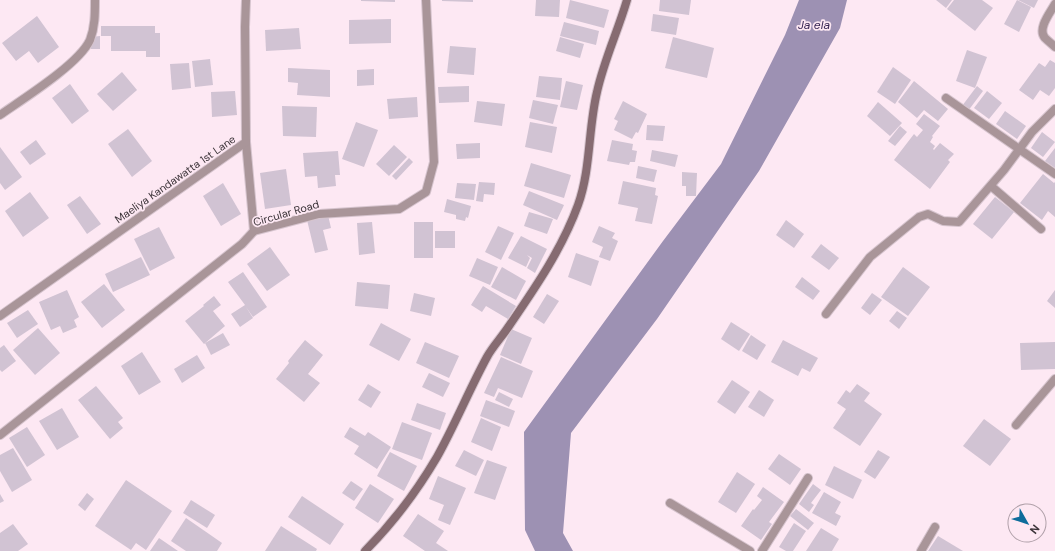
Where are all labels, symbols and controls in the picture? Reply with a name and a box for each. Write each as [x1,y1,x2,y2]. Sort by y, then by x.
water label: Ja ela [798,17,830,33]
street label: Maeliya Kandawatta 1st Lane [112,132,238,226]
street label: Circular Road [251,197,321,229]
north arrow [1007,503,1047,543]
text: N [1027,522,1043,537]

